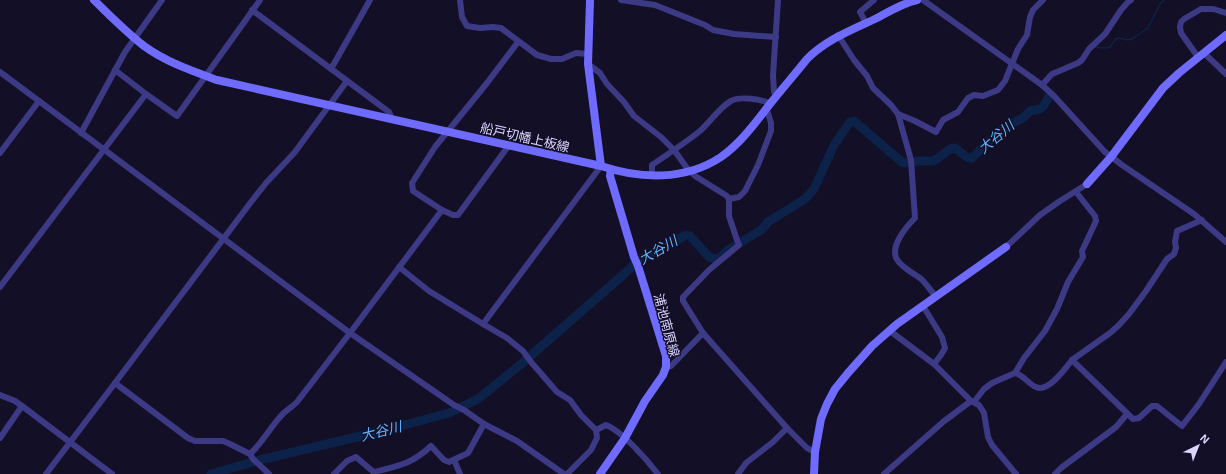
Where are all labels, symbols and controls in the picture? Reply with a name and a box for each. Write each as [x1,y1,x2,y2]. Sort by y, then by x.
water label: 大谷川 [974,115,1019,157]
street label: 船戸切幡上板線 [479,119,571,155]
water label: 大谷川 [635,231,682,267]
street label: 浦池南原線 [651,292,683,358]
water label: 大谷川 [358,417,405,444]
north arrow [1178,426,1218,466]
text: N [1198,431,1213,446]

